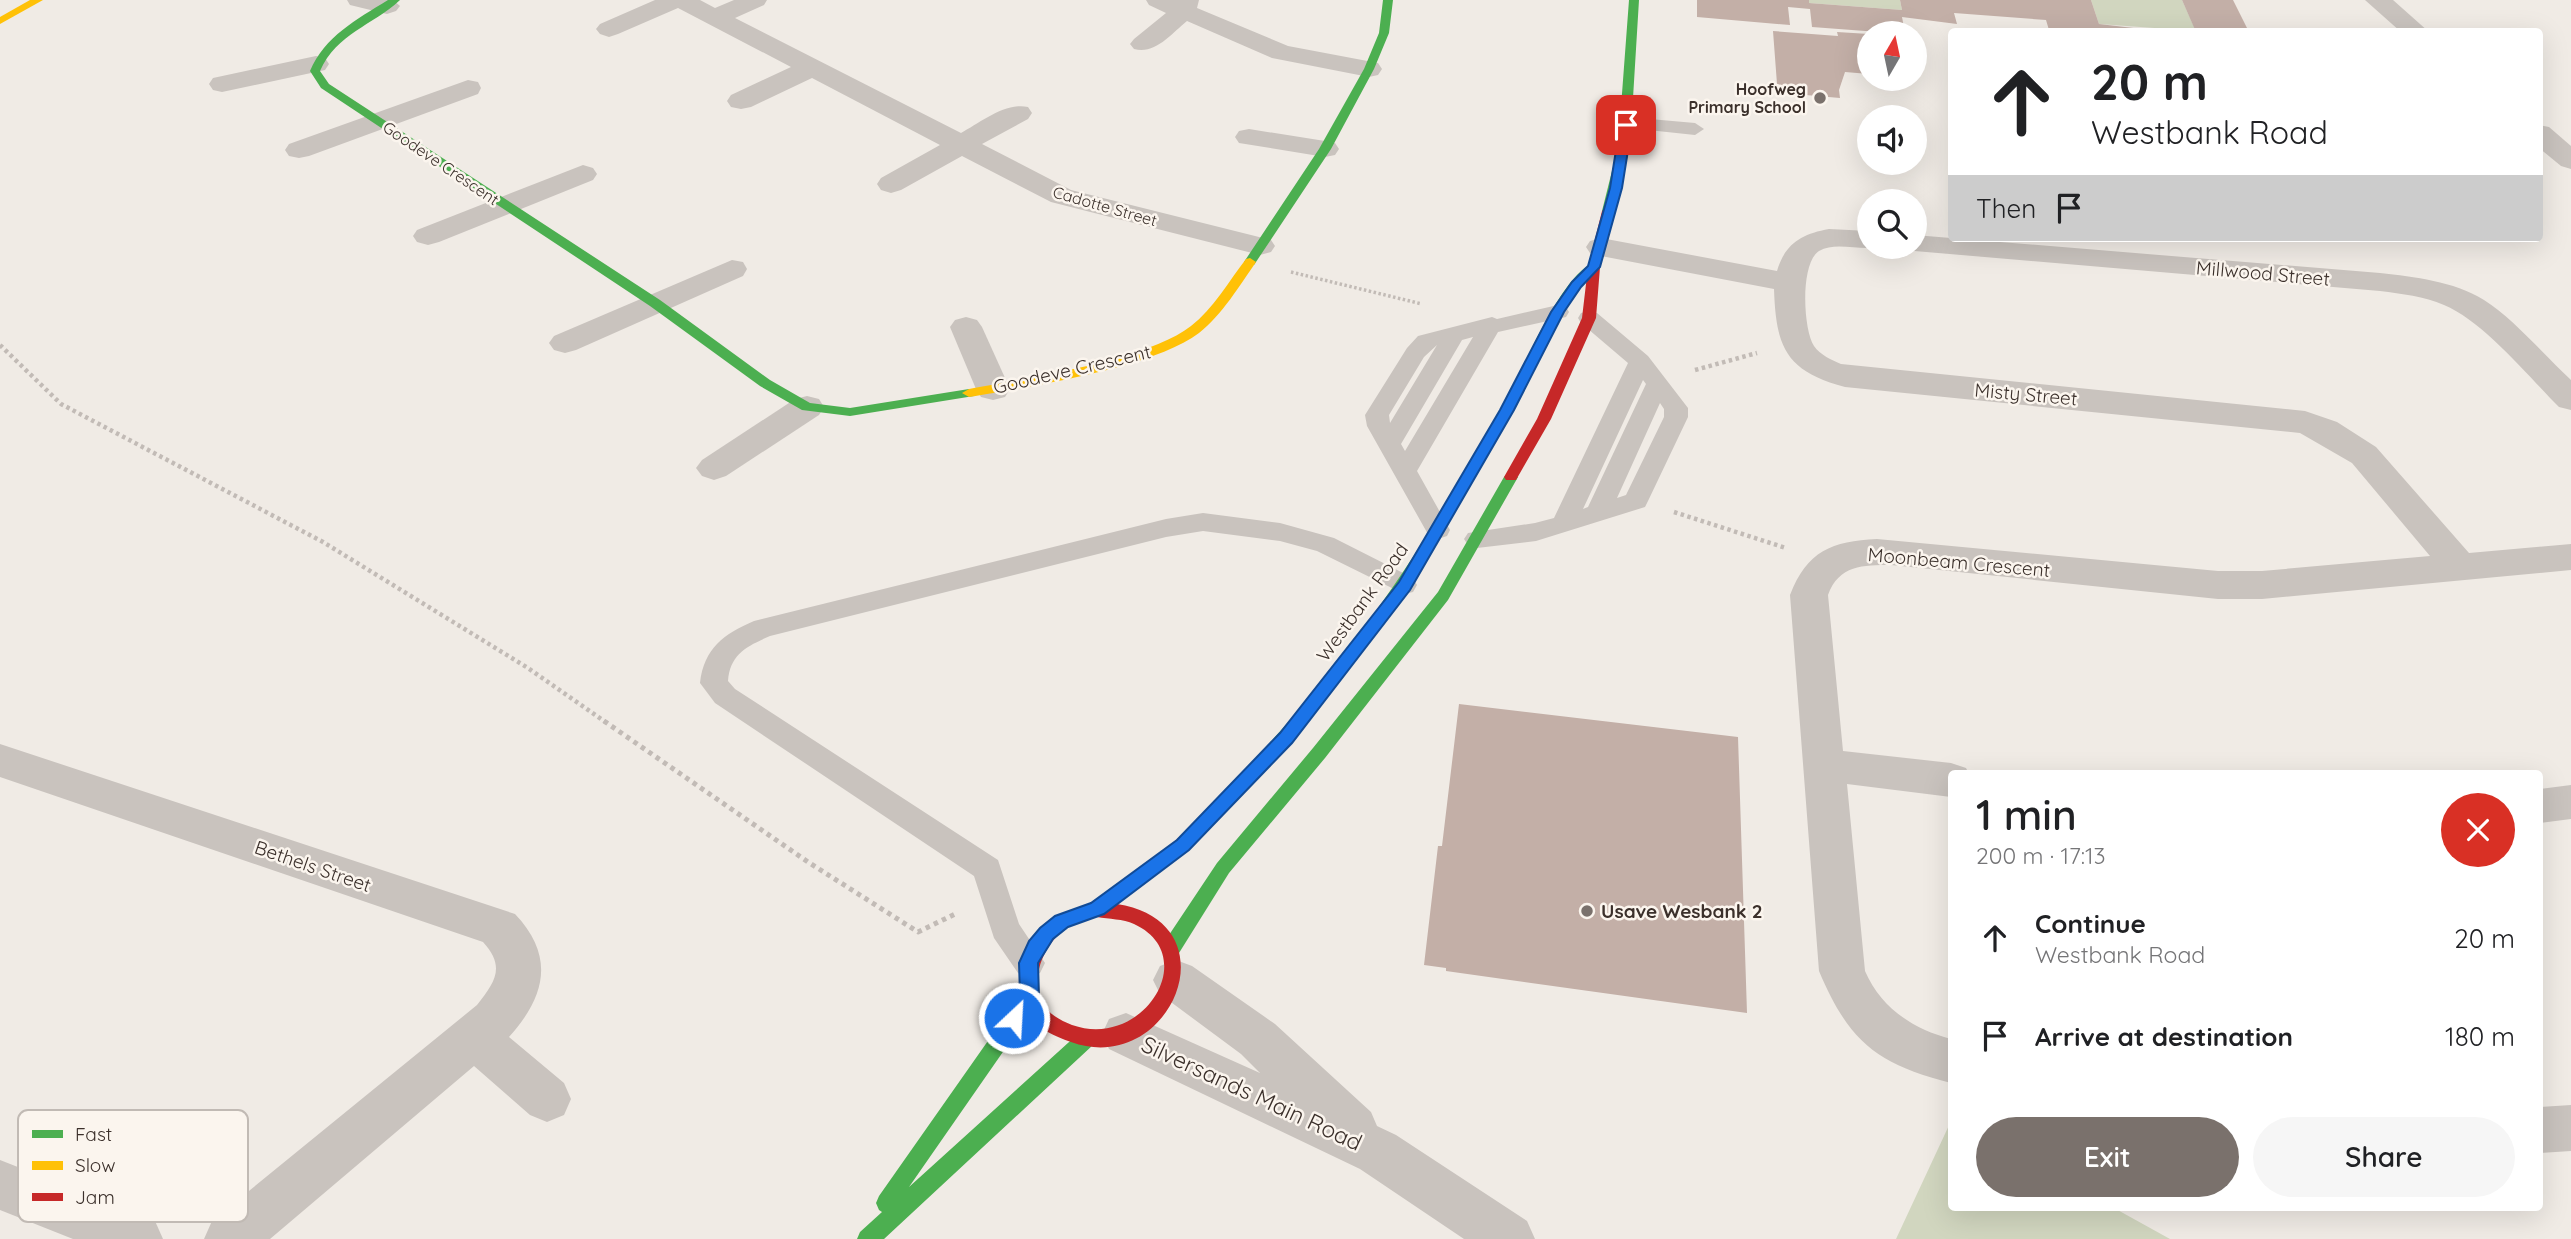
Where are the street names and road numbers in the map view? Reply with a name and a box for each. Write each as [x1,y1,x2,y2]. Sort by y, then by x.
street label: Goodeve Crescent [379,117,503,209]
street label: Cadotte Street [1051,182,1159,230]
street label: Millwood Street [2195,255,2331,291]
street label: Goodeve Crescent [991,339,1153,399]
street label: Misty Street [1974,378,2078,410]
street label: Westbank Road [1311,538,1413,666]
street label: Moonbeam Crescent [1867,542,2051,582]
street label: Bethels Street [252,835,374,897]
street label: Silversands Main Road [1137,1029,1367,1157]

